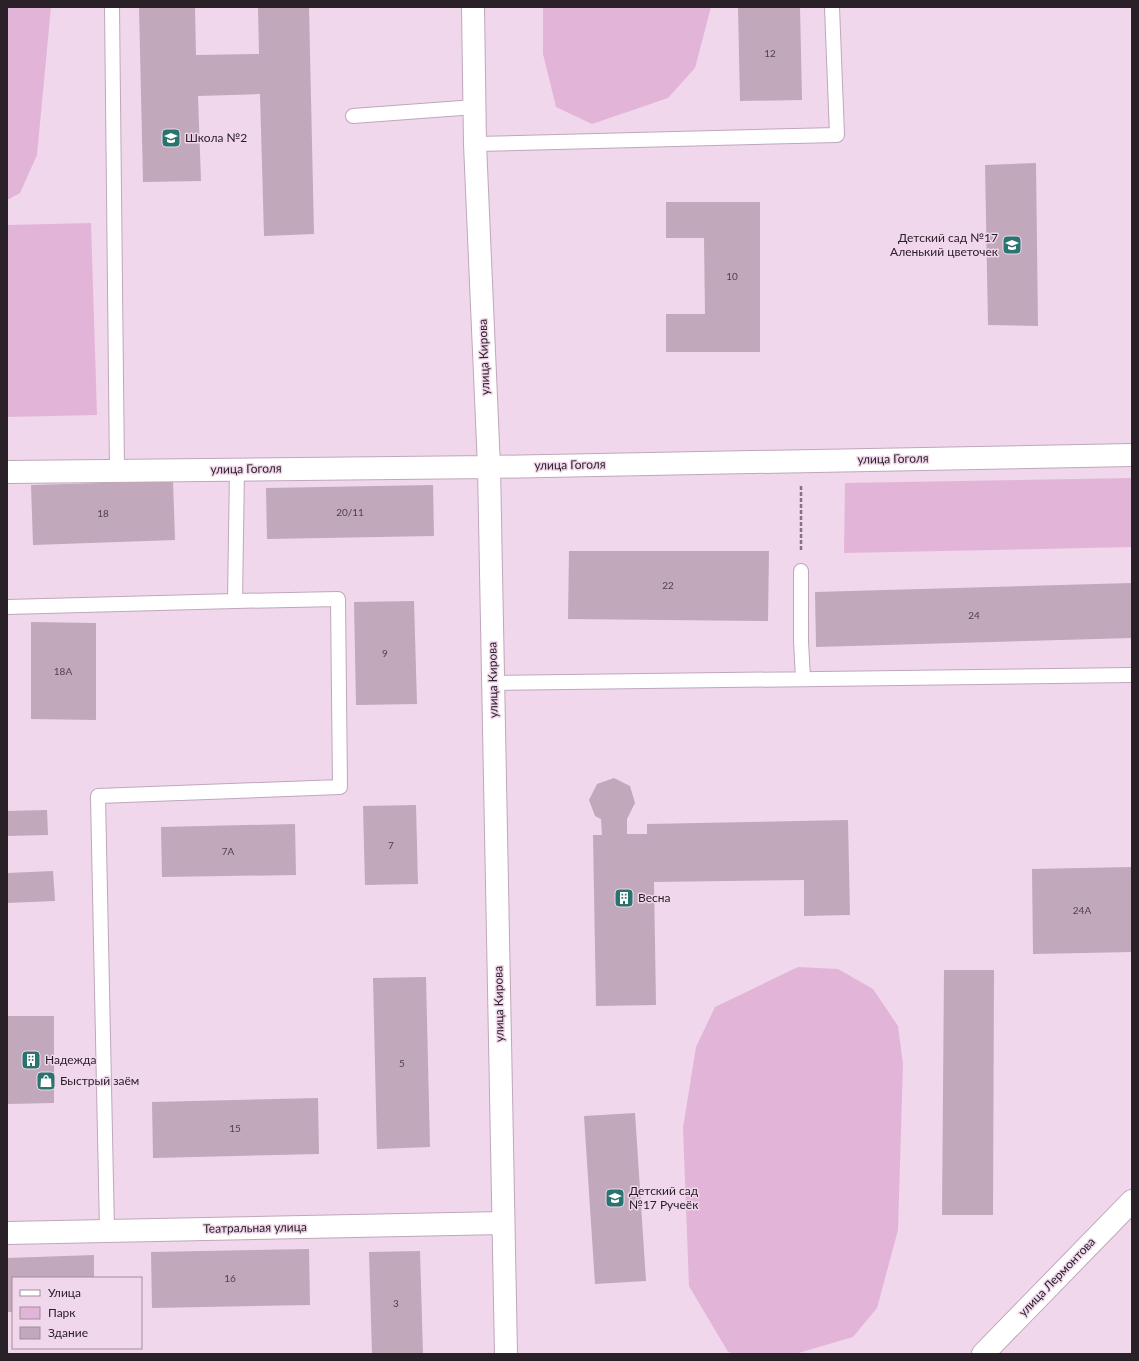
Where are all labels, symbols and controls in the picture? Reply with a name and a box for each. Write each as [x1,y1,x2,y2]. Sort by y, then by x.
house number: 12 [764,47,776,59]
school or university icon: Школа №2 [160,127,182,149]
place label: Школа №2 [185,130,247,145]
place label: Детский сад №17 Аленький цветочек [890,230,999,259]
school or university icon: Детский сад №17 Аленький цветочек [1001,234,1023,256]
house number: 10 [726,270,738,282]
street label: улица Кирова [475,319,492,395]
street label: улица Гоголя [857,450,929,467]
street label: улица Гоголя [534,456,606,473]
street label: улица Гоголя [210,460,282,477]
house number: 20/11 [336,506,364,518]
house number: 18 [97,507,109,519]
house number: 22 [662,579,674,591]
house number: 24 [968,609,980,621]
street label: улица Кирова [484,642,501,718]
house number: 9 [382,647,388,659]
house number: 18А [54,665,72,677]
house number: 7 [388,839,394,851]
house number: 7А [222,845,235,857]
building icon: Весна [613,887,635,909]
place label: Весна [638,890,670,905]
house number: 24А [1073,904,1091,916]
street label: улица Кирова [490,966,507,1042]
building icon: Надежда [20,1049,42,1071]
place label: Надежда [45,1052,96,1067]
house number: 5 [399,1057,405,1069]
shop icon: Быстрый заём [35,1070,57,1092]
place label: Быстрый заём [60,1073,139,1088]
house number: 15 [229,1122,241,1134]
place label: Детский сад №17 Ручеёк [629,1183,699,1212]
school or university icon: Детский сад №17 Ручеёк [604,1187,626,1209]
street label: Театральная улица [203,1219,307,1236]
street label: улица Лермонтова [1015,1234,1098,1319]
house number: 16 [224,1272,236,1284]
legend [12,1277,142,1349]
text: Улица [48,1285,81,1300]
house number: 3 [393,1297,399,1309]
text: Парк [48,1305,76,1320]
text: Здание [48,1325,88,1340]

